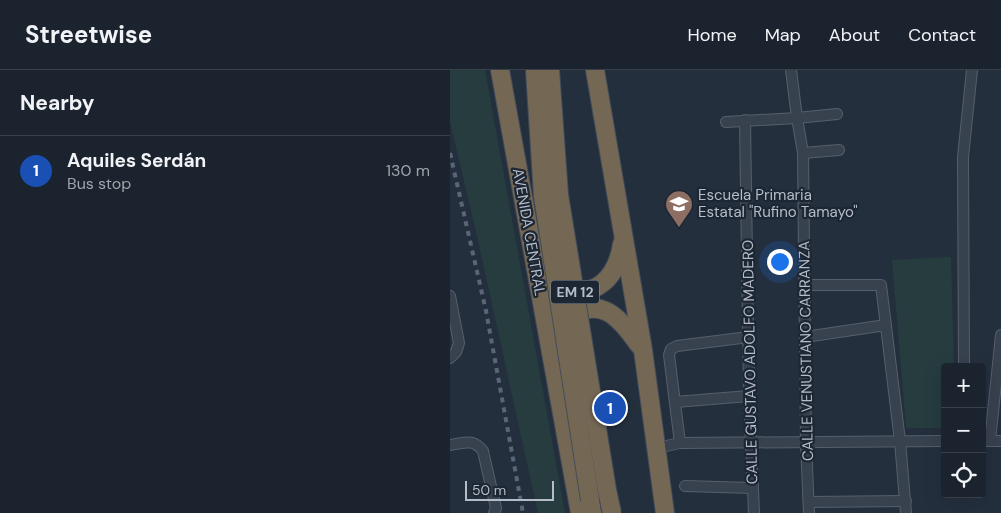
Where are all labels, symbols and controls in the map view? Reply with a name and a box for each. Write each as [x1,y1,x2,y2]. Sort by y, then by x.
text: Streetwise [25,19,152,50]
text: Home [687,23,737,47]
text: Map [765,23,801,47]
text: About [829,23,880,47]
text: Contact [908,23,976,47]
text: Nearby [20,89,94,117]
text: Aquiles Serdán [67,148,206,173]
text: 1 [33,160,39,181]
text: 130 m [386,160,430,181]
street label: AVENIDA CENTRAL [508,167,550,297]
text: Bus stop [67,173,131,194]
place label: Escuela Primaria Estatal "Rufino Tamayo" [698,185,858,222]
school or university icon: Escuela Primaria Estatal "Rufino Tamayo" [664,189,694,228]
street label: CALLE GUSTAVO ADOLFO MADERO [738,240,762,484]
street label: CALLE VENUSTIANO CARRANZA [794,241,818,461]
your location [767,249,793,275]
road number: EM 12 [551,280,599,303]
map controls [941,363,986,498]
button: + [941,363,986,408]
pin: 1 [594,389,626,427]
button: − [941,408,986,453]
button: locate [941,453,986,498]
scale bar [465,478,554,501]
text: 50 m [472,481,506,499]

